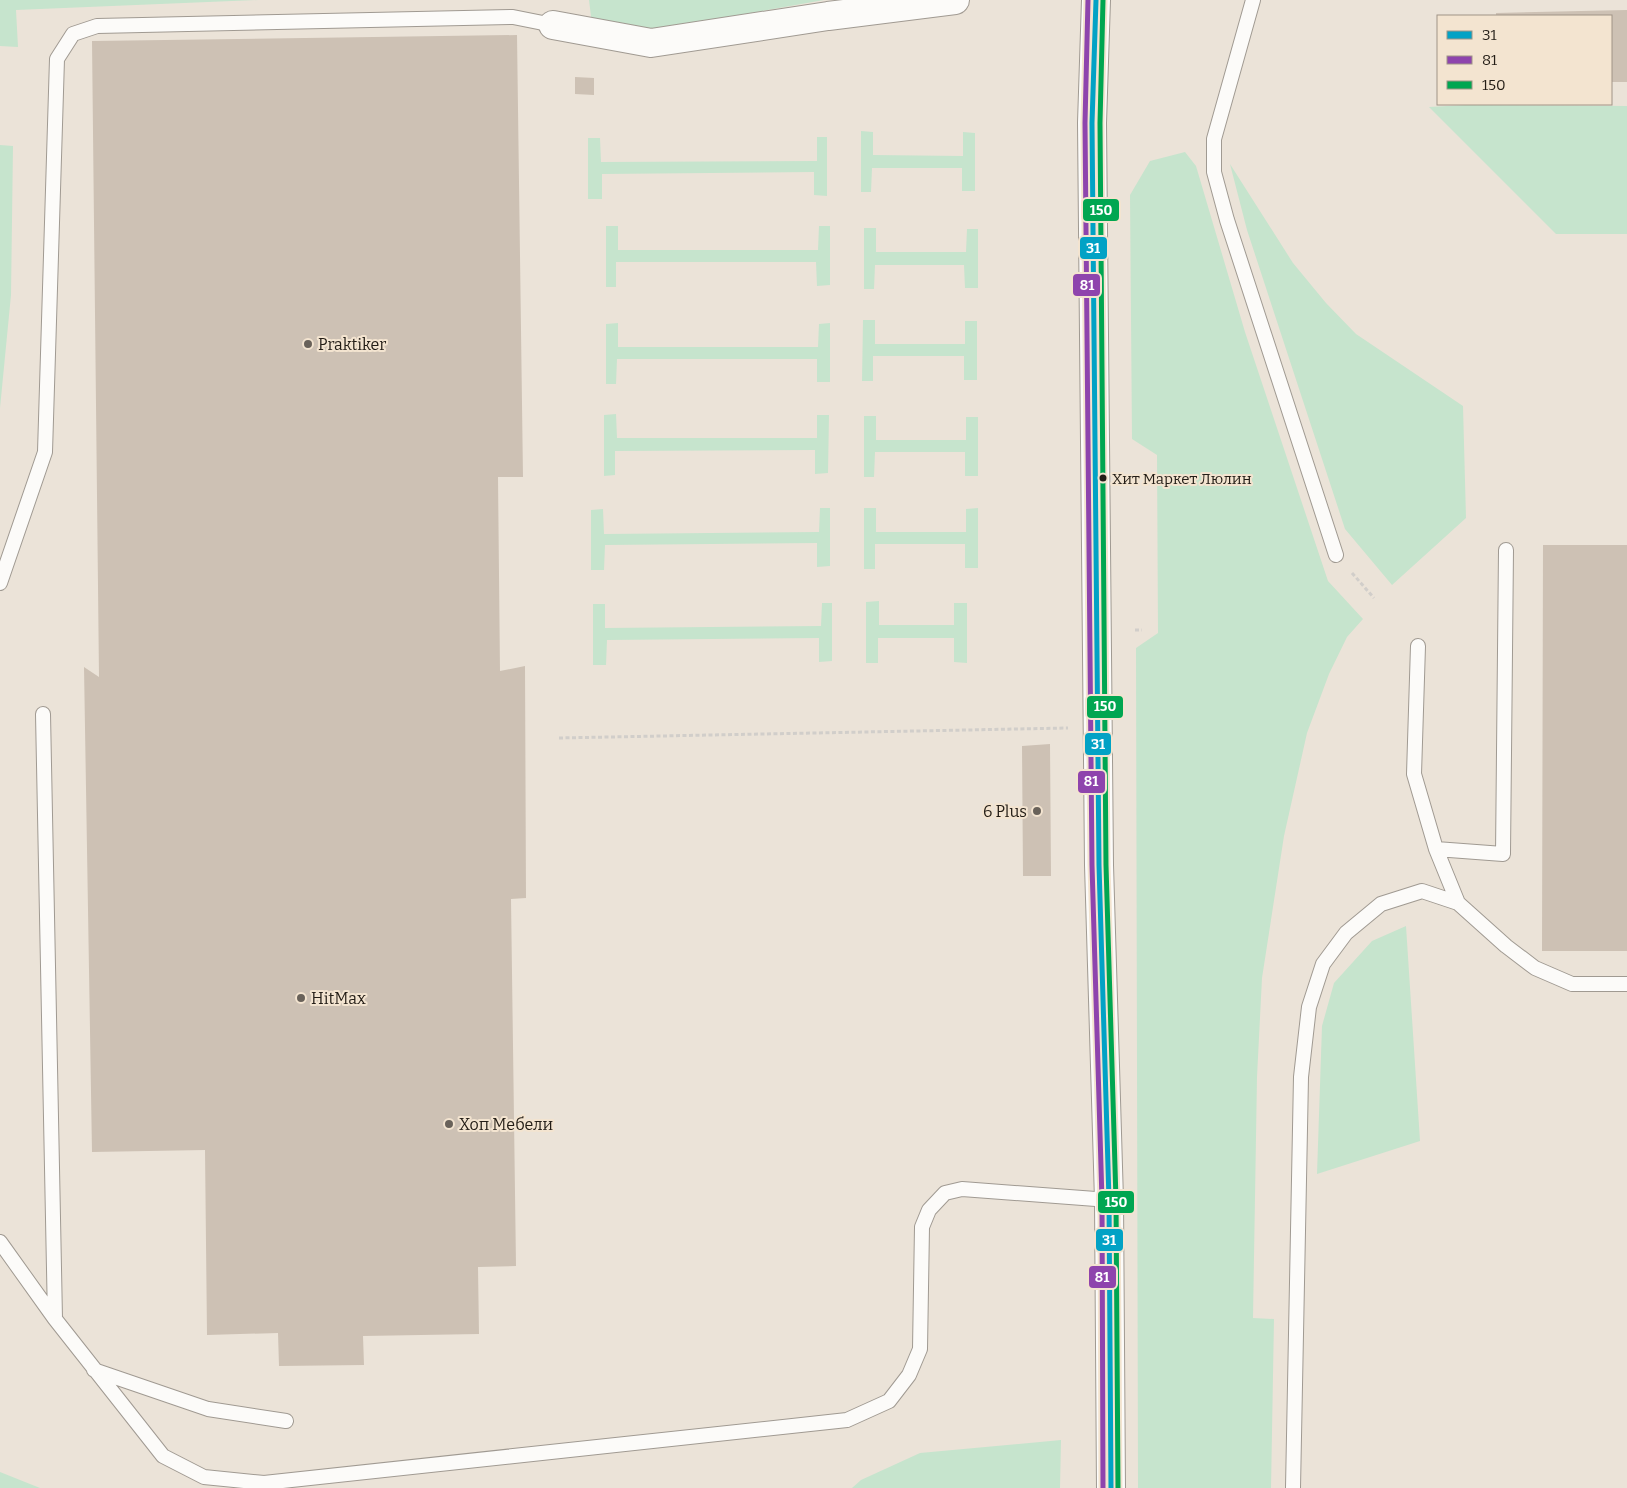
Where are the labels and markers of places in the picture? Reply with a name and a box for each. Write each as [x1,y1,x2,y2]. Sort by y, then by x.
place label: Praktiker [318,335,386,354]
marker: Praktiker [302,338,314,350]
place label: Хит Маркет Люлин [1112,470,1252,488]
marker: Хит Маркет Люлин [1098,473,1108,483]
place label: 6 Plus [983,802,1027,821]
marker: 6 Plus [1031,805,1043,817]
place label: HitMax [311,989,366,1008]
marker: HitMax [295,992,307,1004]
place label: Хоп Мебели [459,1115,553,1134]
marker: Хоп Мебели [443,1118,455,1130]

